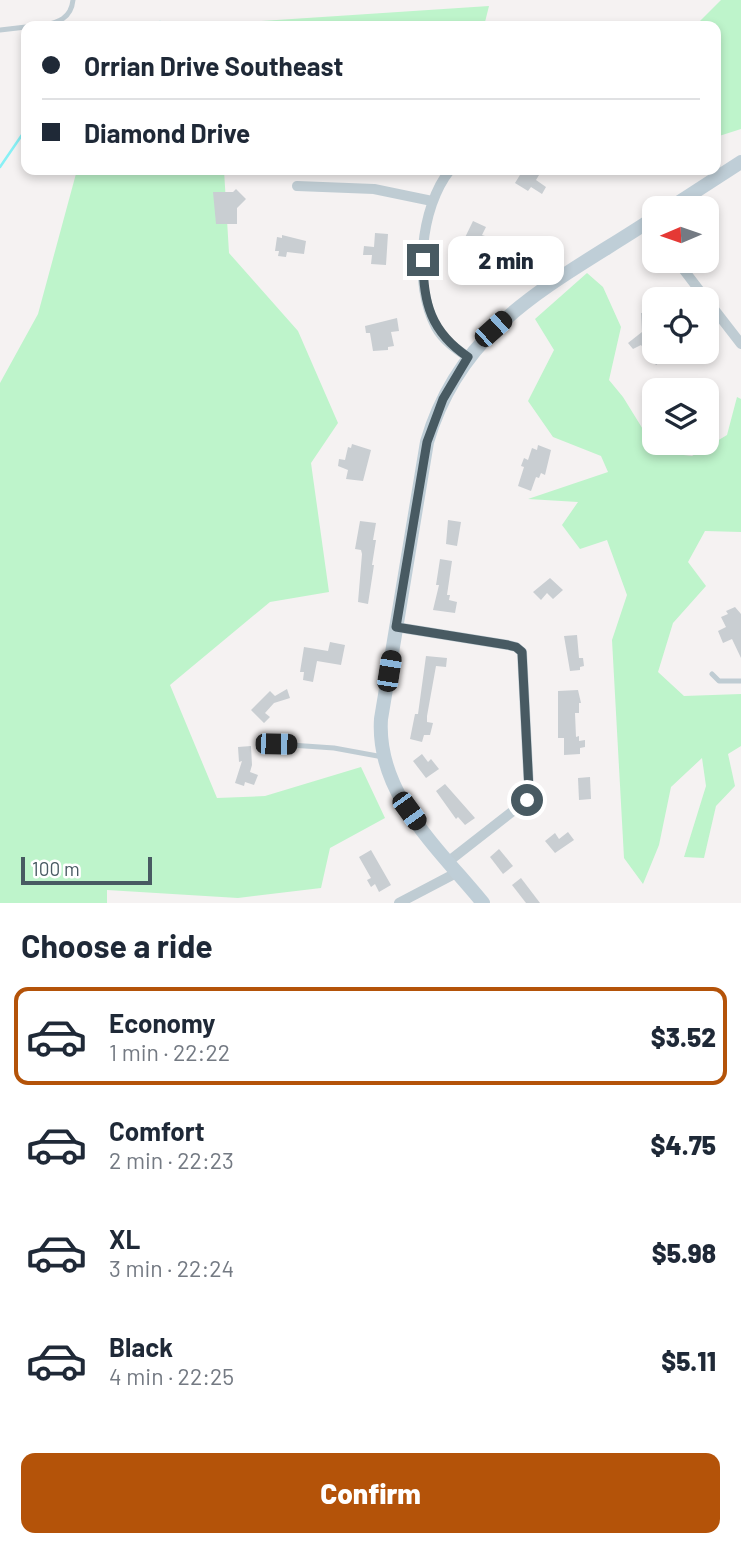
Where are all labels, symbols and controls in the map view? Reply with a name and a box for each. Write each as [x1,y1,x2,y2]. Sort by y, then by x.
text: Orrian Drive Southeast [84,50,343,81]
text: Diamond Drive [84,117,250,148]
north arrow [642,196,719,273]
map controls [642,196,719,455]
callout: 2 min [448,236,563,284]
route end [407,244,439,276]
text: 2 min [478,246,534,274]
button: locate [642,287,719,364]
car [471,307,516,351]
button: layers [642,378,719,455]
car [376,649,403,693]
car [255,733,298,755]
route start [511,784,543,816]
car [389,788,430,834]
scale bar [21,854,152,886]
text: 100 m [32,857,80,880]
text: Choose a ride [21,926,213,964]
icon: car [25,1005,88,1068]
text: Economy [109,1007,215,1038]
text: $3.52 [651,1021,716,1052]
text: 1 min · 22:22 [109,1038,230,1066]
icon: car [25,1113,88,1176]
text: Comfort [109,1115,205,1146]
text: $4.75 [651,1129,716,1160]
text: 2 min · 22:23 [109,1146,234,1174]
icon: car [25,1221,88,1284]
text: XL [109,1223,140,1254]
text: $5.98 [652,1237,716,1268]
text: 3 min · 22:24 [109,1254,234,1282]
icon: car [25,1329,88,1392]
text: Black [109,1331,173,1362]
text: $5.11 [661,1345,716,1376]
text: 4 min · 22:25 [109,1362,234,1390]
button: Confirm [21,1453,720,1533]

